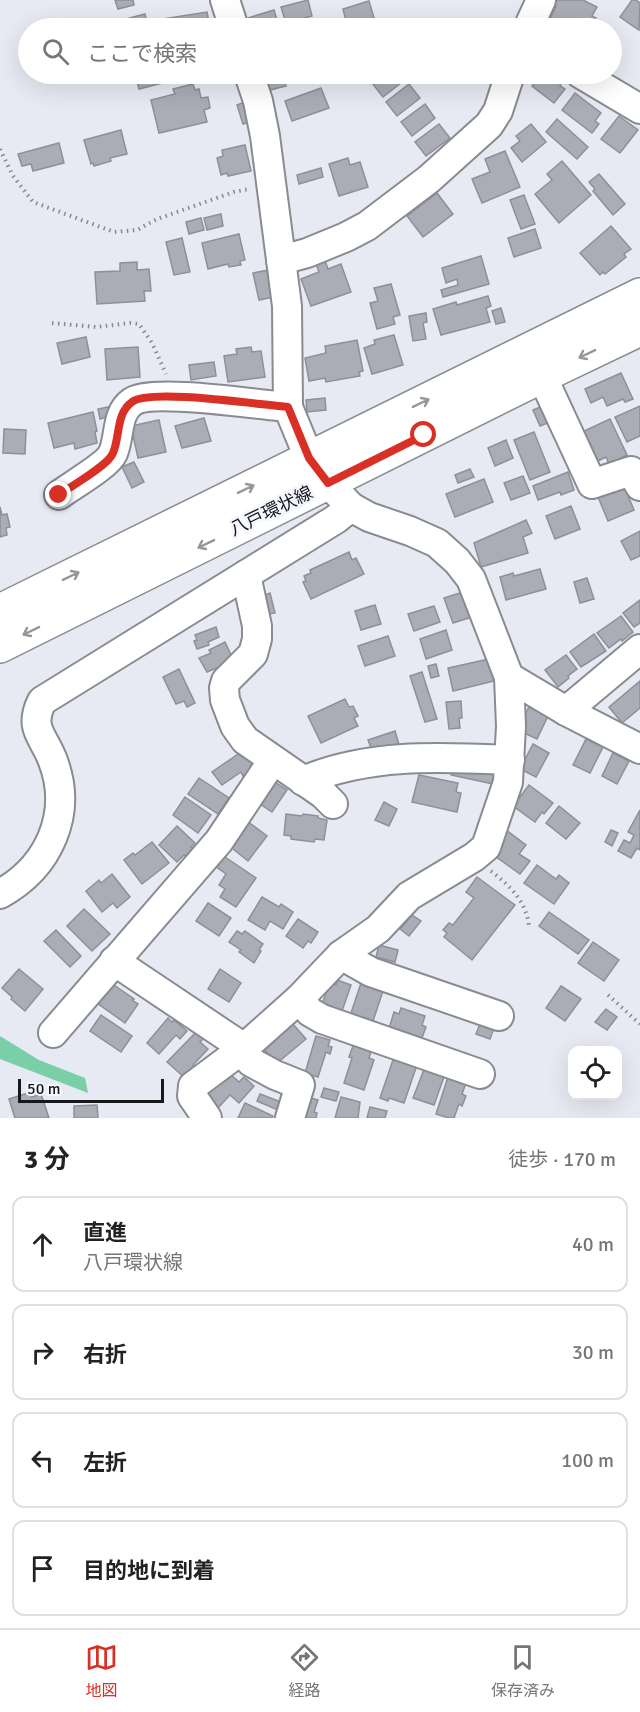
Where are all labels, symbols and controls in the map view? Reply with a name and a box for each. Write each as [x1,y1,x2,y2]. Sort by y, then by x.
search box [18,18,622,84]
icon: search [39,35,72,68]
text: ここで検索 [87,40,197,67]
one-way arrow [579,349,597,361]
one-way arrow [411,396,429,408]
route start [410,421,436,447]
route end [45,481,71,507]
street label: 八戸環状線 [226,481,316,541]
one-way arrow [236,483,254,495]
one-way arrow [197,538,215,550]
one-way arrow [62,570,80,581]
one-way arrow [22,625,40,637]
map controls [568,1046,622,1100]
button: locate [568,1046,622,1100]
scale bar [18,1076,164,1104]
text: 50 m [27,1079,61,1099]
text: 3 分 [24,1144,70,1176]
text: 徒歩 · 170 m [508,1147,616,1172]
text: 直進 [83,1219,127,1246]
icon: ahead [26,1228,59,1261]
text: 40 m [572,1232,614,1257]
text: 八戸環状線 [83,1250,183,1275]
icon: right [26,1336,59,1369]
text: 30 m [572,1340,614,1365]
text: 右折 [83,1341,127,1368]
icon: left [26,1444,59,1477]
text: 100 m [561,1448,614,1473]
text: 左折 [83,1449,127,1476]
icon: arrive [26,1552,59,1585]
text: 目的地に到着 [83,1557,215,1584]
tab: 地図 [85,1641,118,1701]
tab: 経路 [288,1641,321,1701]
tab: 保存済み [491,1641,555,1701]

